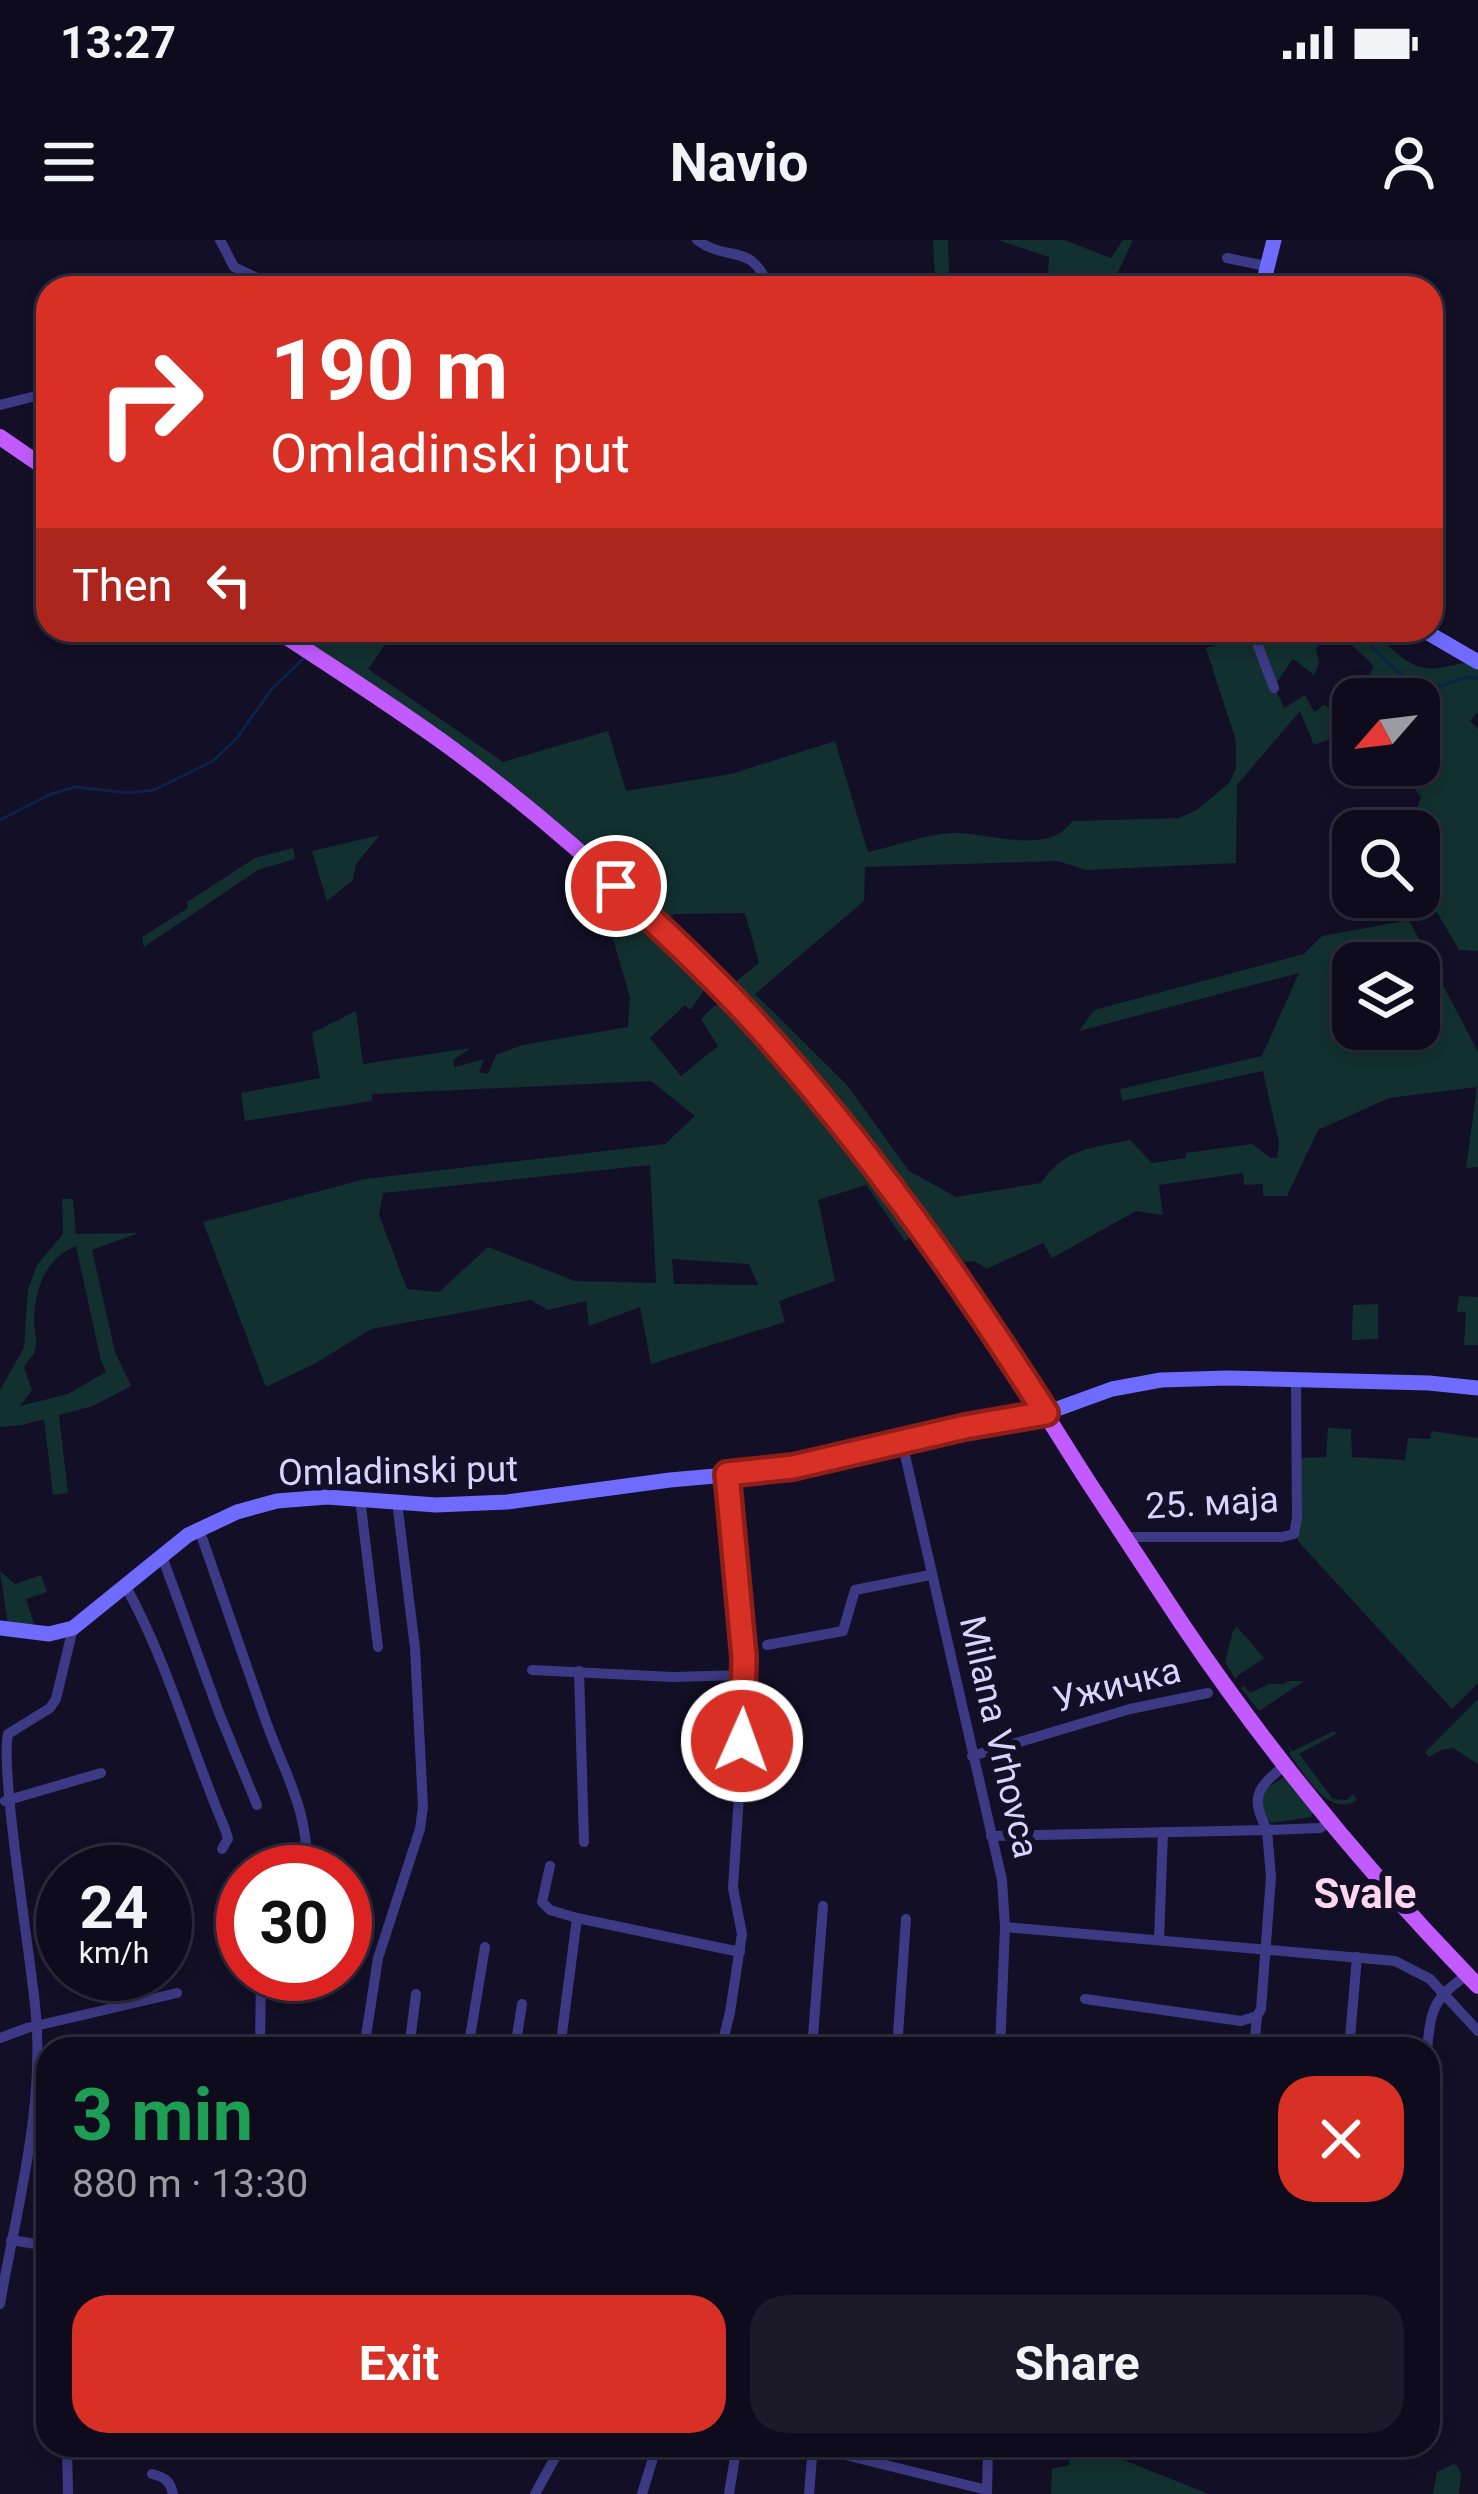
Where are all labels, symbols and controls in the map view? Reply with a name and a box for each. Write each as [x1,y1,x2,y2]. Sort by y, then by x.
text: 13:27 [60,16,176,69]
icon: menu [36,129,102,195]
icon: person [1376,129,1442,195]
text: Navio [670,131,808,194]
text: 190 m [270,321,508,420]
icon: right [72,324,228,480]
text: Omladinski put [270,422,630,485]
icon: left [196,552,262,618]
text: Then [72,559,172,612]
north arrow [1332,678,1440,786]
map controls [1332,678,1440,1050]
button: search [1332,810,1440,918]
pin [565,835,667,937]
icon: arrive [583,853,649,919]
button: layers [1332,942,1440,1050]
street label: Omladinski put [278,1448,518,1494]
street label: 25. маја [1144,1479,1280,1527]
street label: Milana Vrhovca [951,1612,1047,1862]
street label: Ужичка [1049,1649,1185,1721]
position arrow [679,1678,805,1804]
speed limit sign: 30 [216,1845,372,2001]
district label: Svale [1313,1869,1417,1918]
text: 24 [80,1872,148,1943]
text: km/h [79,1935,149,1970]
text: 3 min [72,2073,253,2158]
button: close [1278,2076,1404,2202]
text: 880 m · 13:30 [72,2161,308,2207]
button: Exit [72,2295,726,2433]
button: Share [750,2295,1404,2433]

